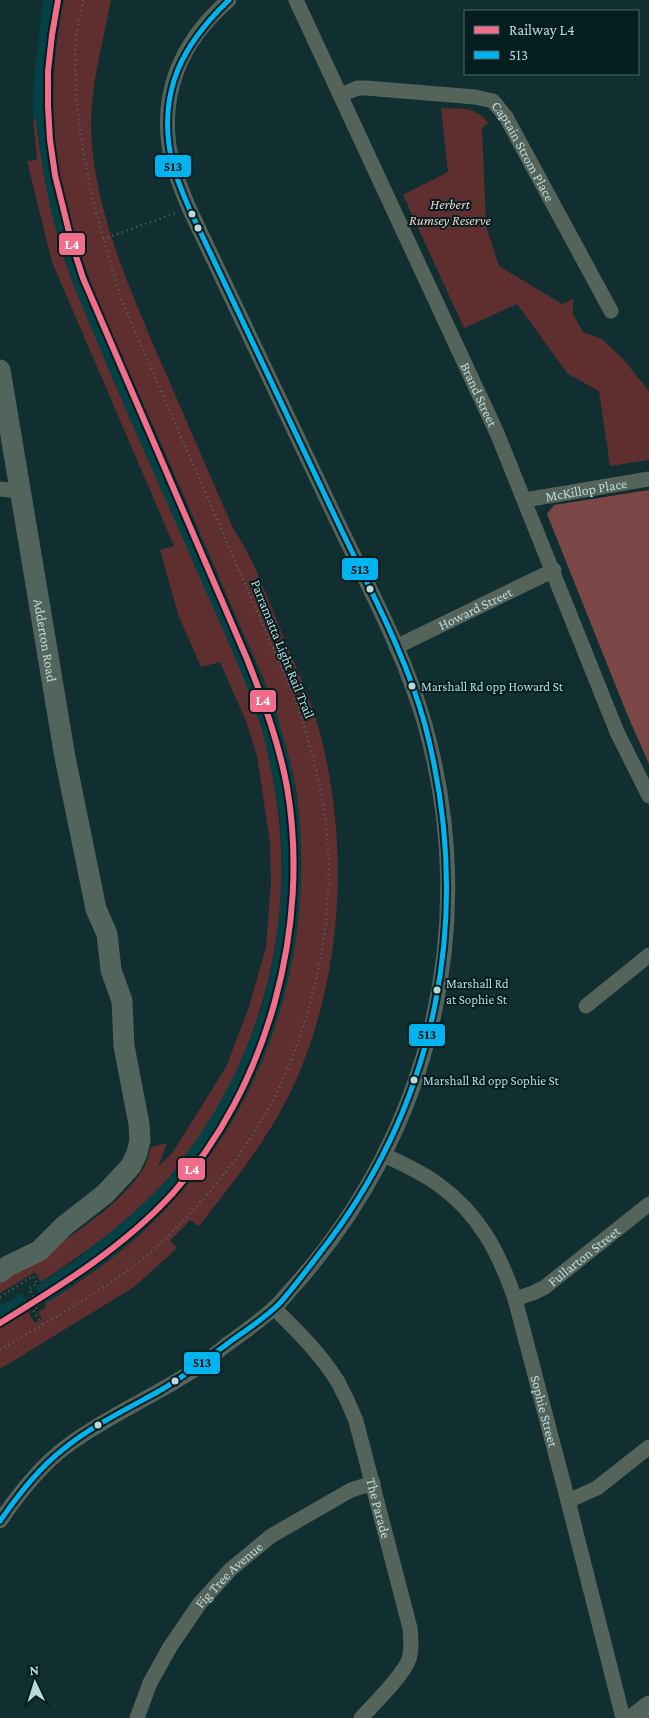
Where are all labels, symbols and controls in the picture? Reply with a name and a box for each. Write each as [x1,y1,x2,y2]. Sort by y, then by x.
legend [464,10,639,75]
text: Railway L4 [509,22,575,39]
text: 513 [509,47,528,63]
street label: Captain Strom Place [488,98,558,204]
line badge: 513 [154,154,192,178]
text: 513 [164,158,183,174]
park label: Herbert Rumsey Reserve [409,196,492,228]
unlabelled marker [187,209,197,219]
unlabelled marker [193,223,203,233]
line badge: L4 [58,232,86,256]
text: L4 [64,236,80,252]
street label: Brand Street [457,360,501,430]
street label: McKillop Place [544,475,628,504]
line badge: 513 [341,557,379,581]
text: 513 [351,561,370,577]
street label: Parramatta Light Rail Trail [248,577,318,721]
unlabelled marker [365,584,375,594]
street label: Howard Street [435,584,515,633]
street label: Adderton Road [31,598,60,684]
place label: Marshall Rd opp Howard St [421,679,564,694]
marker: Marshall Rd opp Howard St [407,681,417,691]
line badge: L4 [249,689,277,713]
text: L4 [255,692,271,708]
place label: Marshall Rd at Sophie St [446,976,509,1007]
marker: Marshall Rd at Sophie St [432,985,442,995]
line badge: 513 [408,1023,446,1047]
text: 513 [418,1026,437,1042]
place label: Marshall Rd opp Sophie St [423,1073,560,1088]
marker: Marshall Rd opp Sophie St [409,1075,419,1085]
line badge: L4 [177,1157,206,1181]
text: L4 [184,1161,200,1177]
street label: Fullarton Street [545,1222,623,1290]
line badge: 513 [183,1351,221,1375]
text: 513 [193,1354,212,1370]
street label: Sophie Street [527,1373,562,1449]
unlabelled marker [170,1376,180,1386]
unlabelled marker [93,1420,103,1430]
street label: The Parade [363,1476,394,1540]
street label: Fig Tree Avenue [191,1538,266,1611]
north arrow [10,1658,60,1708]
text: N [29,1662,40,1678]

